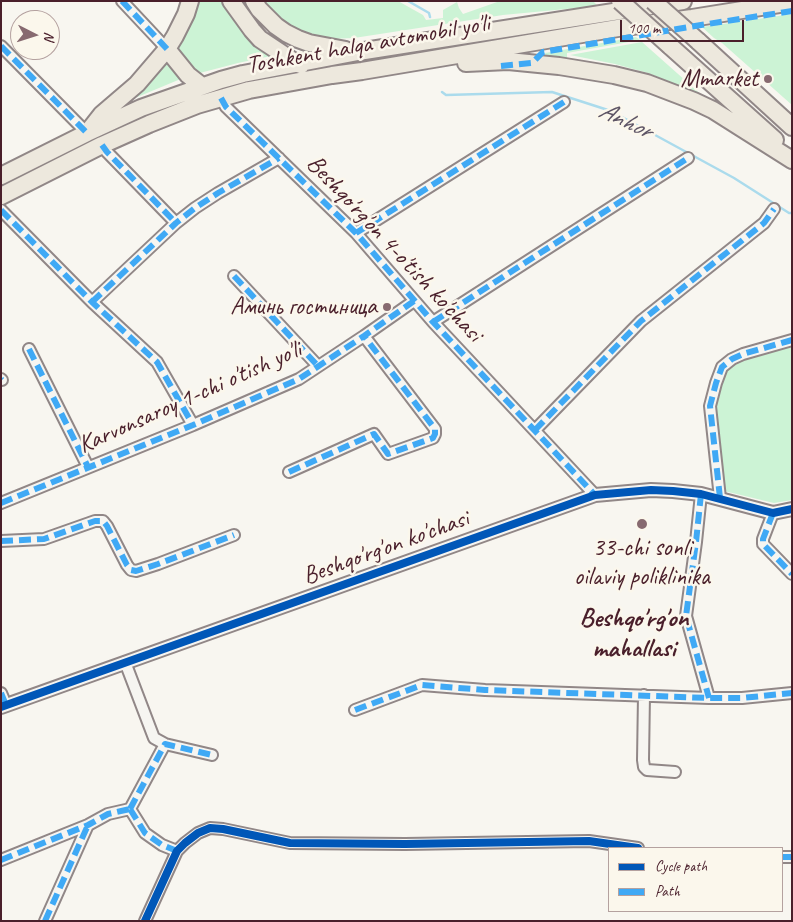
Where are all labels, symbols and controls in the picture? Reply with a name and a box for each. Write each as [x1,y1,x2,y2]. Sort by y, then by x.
street label: Toshkent halqa avtomobil yo'li [244,9,492,81]
north arrow [10,10,60,60]
scale bar [623,10,747,42]
text: 100 m [628,19,660,38]
text: N [41,31,58,41]
place label: Mmarket [681,64,758,94]
marker: Mmarket [762,73,774,85]
water label: Anhor [594,95,656,147]
street label: Beshqo'rg'on 4-o'tish ko'chasi [300,149,488,349]
place label: Аминь гостиница [230,292,377,322]
marker: Аминь гостиница [381,301,393,313]
street label: Karvonsaroy 1-chi o'tish yo'li [74,335,306,461]
street label: Beshqo'rg'on ko'chasi [299,504,473,592]
marker: 33-chi sonli oilaviy poliklinika [635,517,649,531]
place label: 33-chi sonli oilaviy poliklinika [574,533,710,592]
district label: Beshqo'rg'on mahallasi [580,603,688,664]
legend [608,847,783,912]
text: Cycle path [655,857,707,876]
text: Path [655,882,680,901]

